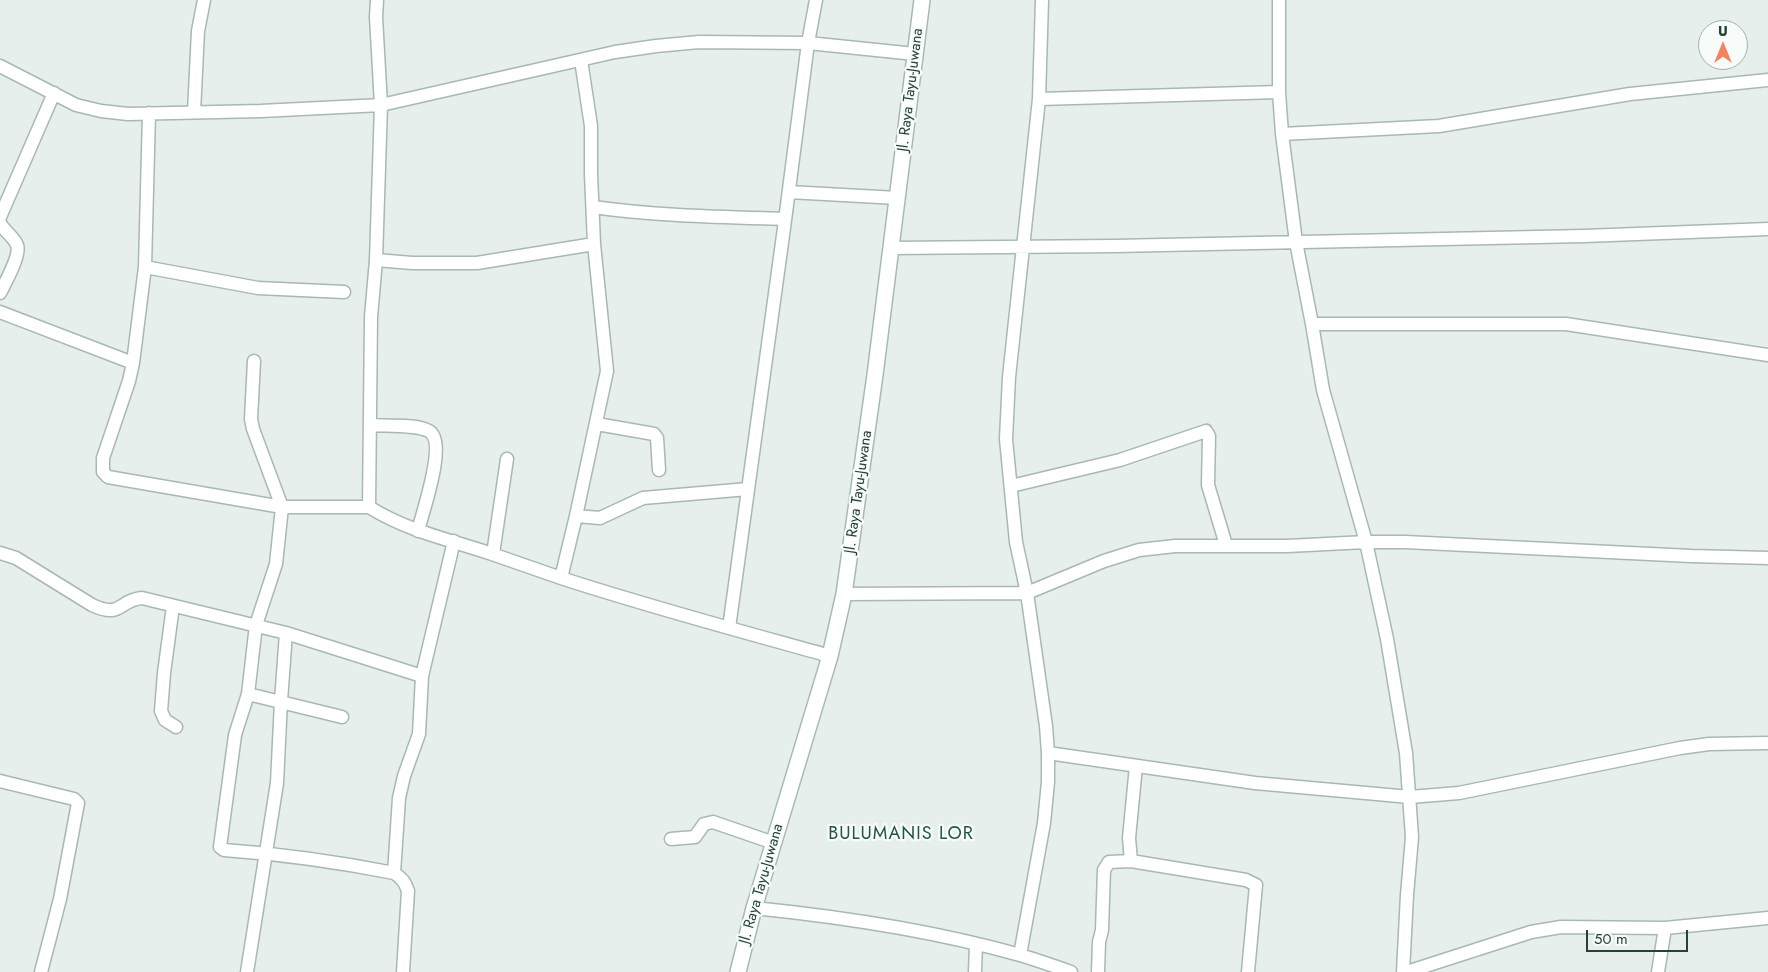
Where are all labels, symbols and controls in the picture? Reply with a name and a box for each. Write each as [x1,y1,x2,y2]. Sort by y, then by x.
north arrow [1698,20,1748,70]
text: U [1718,21,1728,41]
street label: Jl. Raya Tayu-Juwana [895,27,927,153]
street label: Jl. Raya Tayu-Juwana [841,429,877,555]
street label: Jl. Raya Tayu-Juwana [736,822,788,946]
district label: BULUMANIS LOR [827,824,975,846]
scale bar [1588,920,1690,952]
text: 50 m [1594,928,1628,950]

